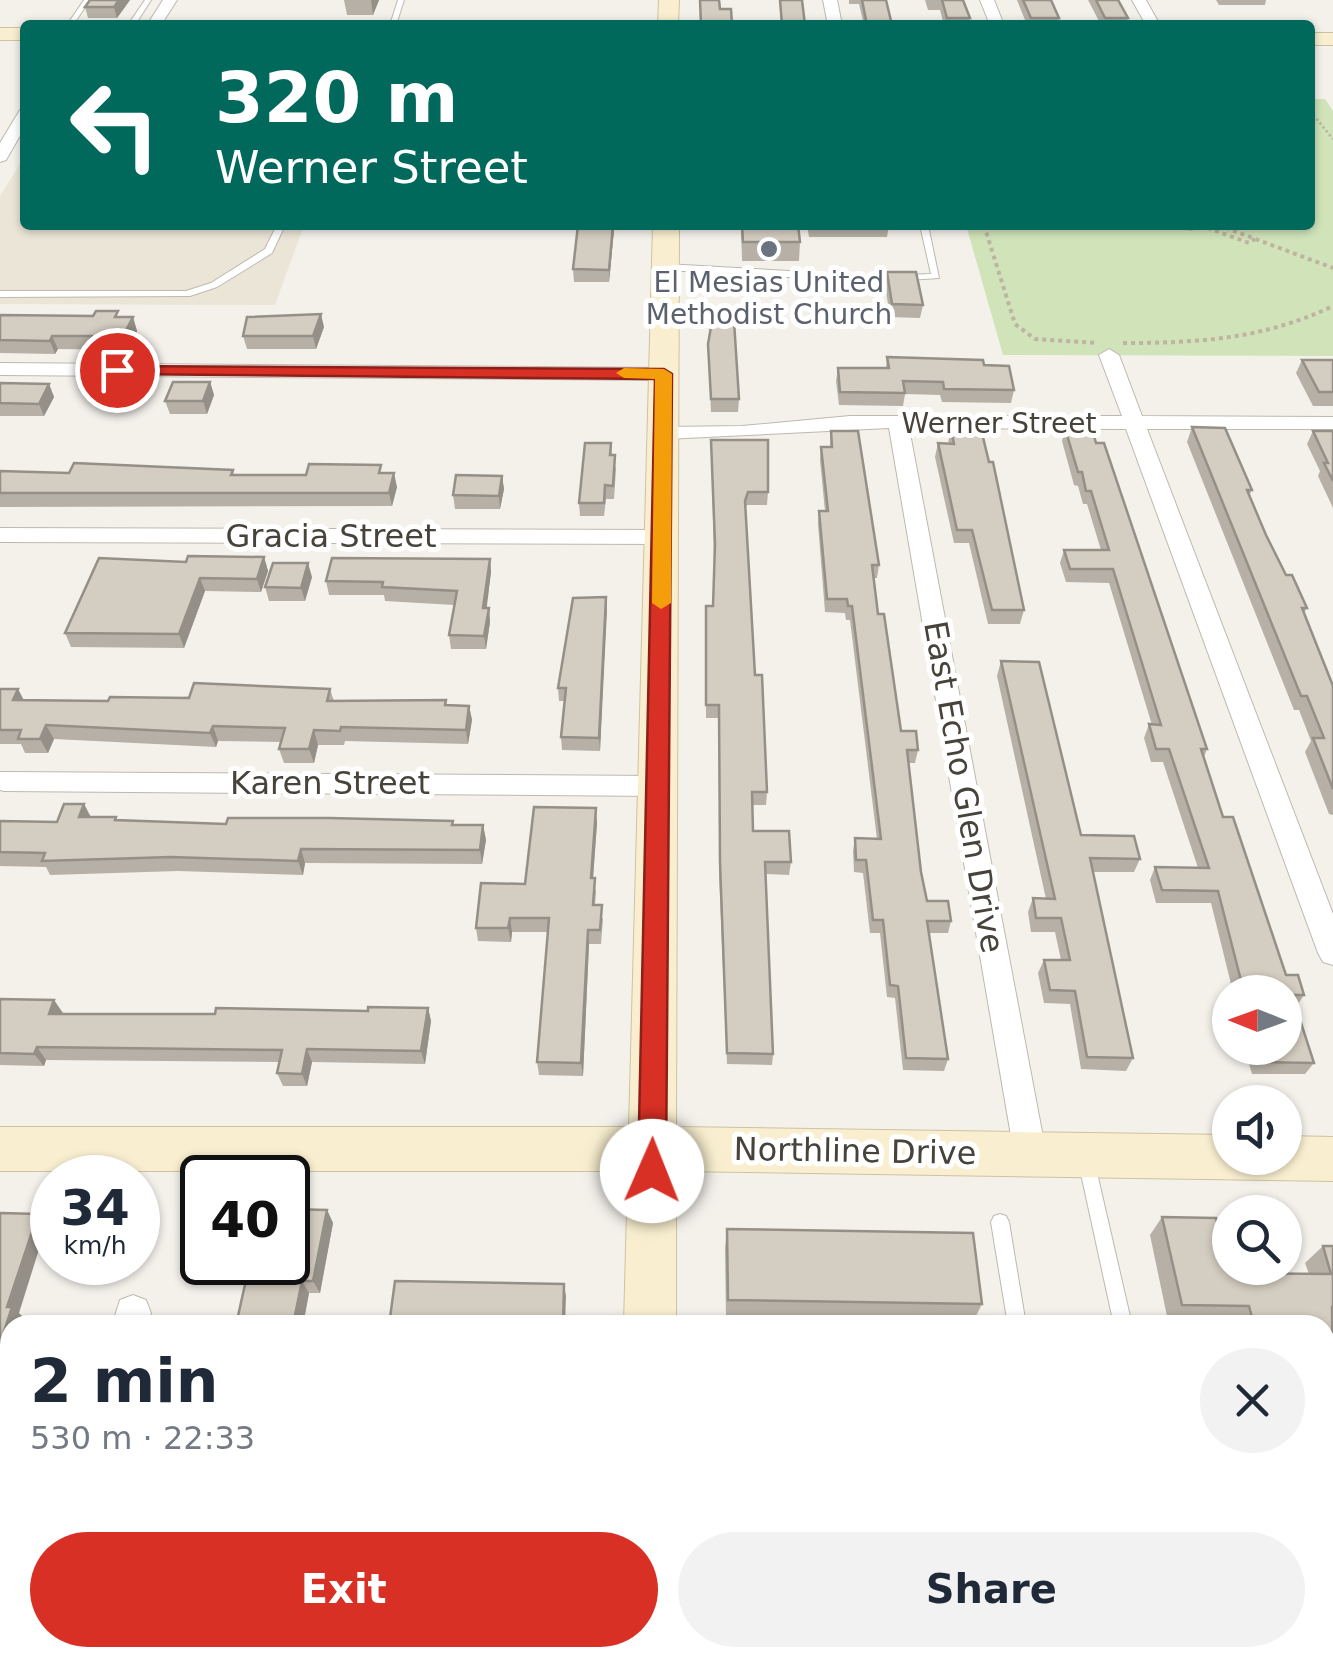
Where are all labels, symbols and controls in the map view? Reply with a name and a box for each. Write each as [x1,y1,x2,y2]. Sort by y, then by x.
text: 320 m [215,57,458,139]
icon: left [50,60,180,190]
text: Werner Street [215,141,528,194]
marker: El Mesias United Methodist Church [758,238,780,260]
place label: El Mesias United Methodist Church [646,266,892,331]
pin [75,328,160,413]
icon: arrive [90,343,145,398]
street label: Werner Street [902,407,1096,440]
street label: Gracia Street [225,517,437,555]
street label: East Echo Glen Drive [916,618,1012,956]
street label: Karen Street [230,764,430,802]
north arrow [1212,975,1302,1065]
map controls [1212,975,1302,1285]
button: sound [1212,1085,1302,1175]
position arrow [600,1119,704,1223]
street label: Northline Drive [733,1130,977,1172]
speed limit sign: 40 [180,1155,310,1285]
text: 34 [60,1179,130,1237]
button: search [1212,1195,1302,1285]
text: km/h [63,1231,127,1260]
text: 2 min [30,1346,218,1416]
button: close [1200,1348,1305,1453]
text: 530 m · 22:33 [30,1419,255,1457]
button: Exit [30,1532,658,1647]
button: Share [678,1532,1305,1647]

